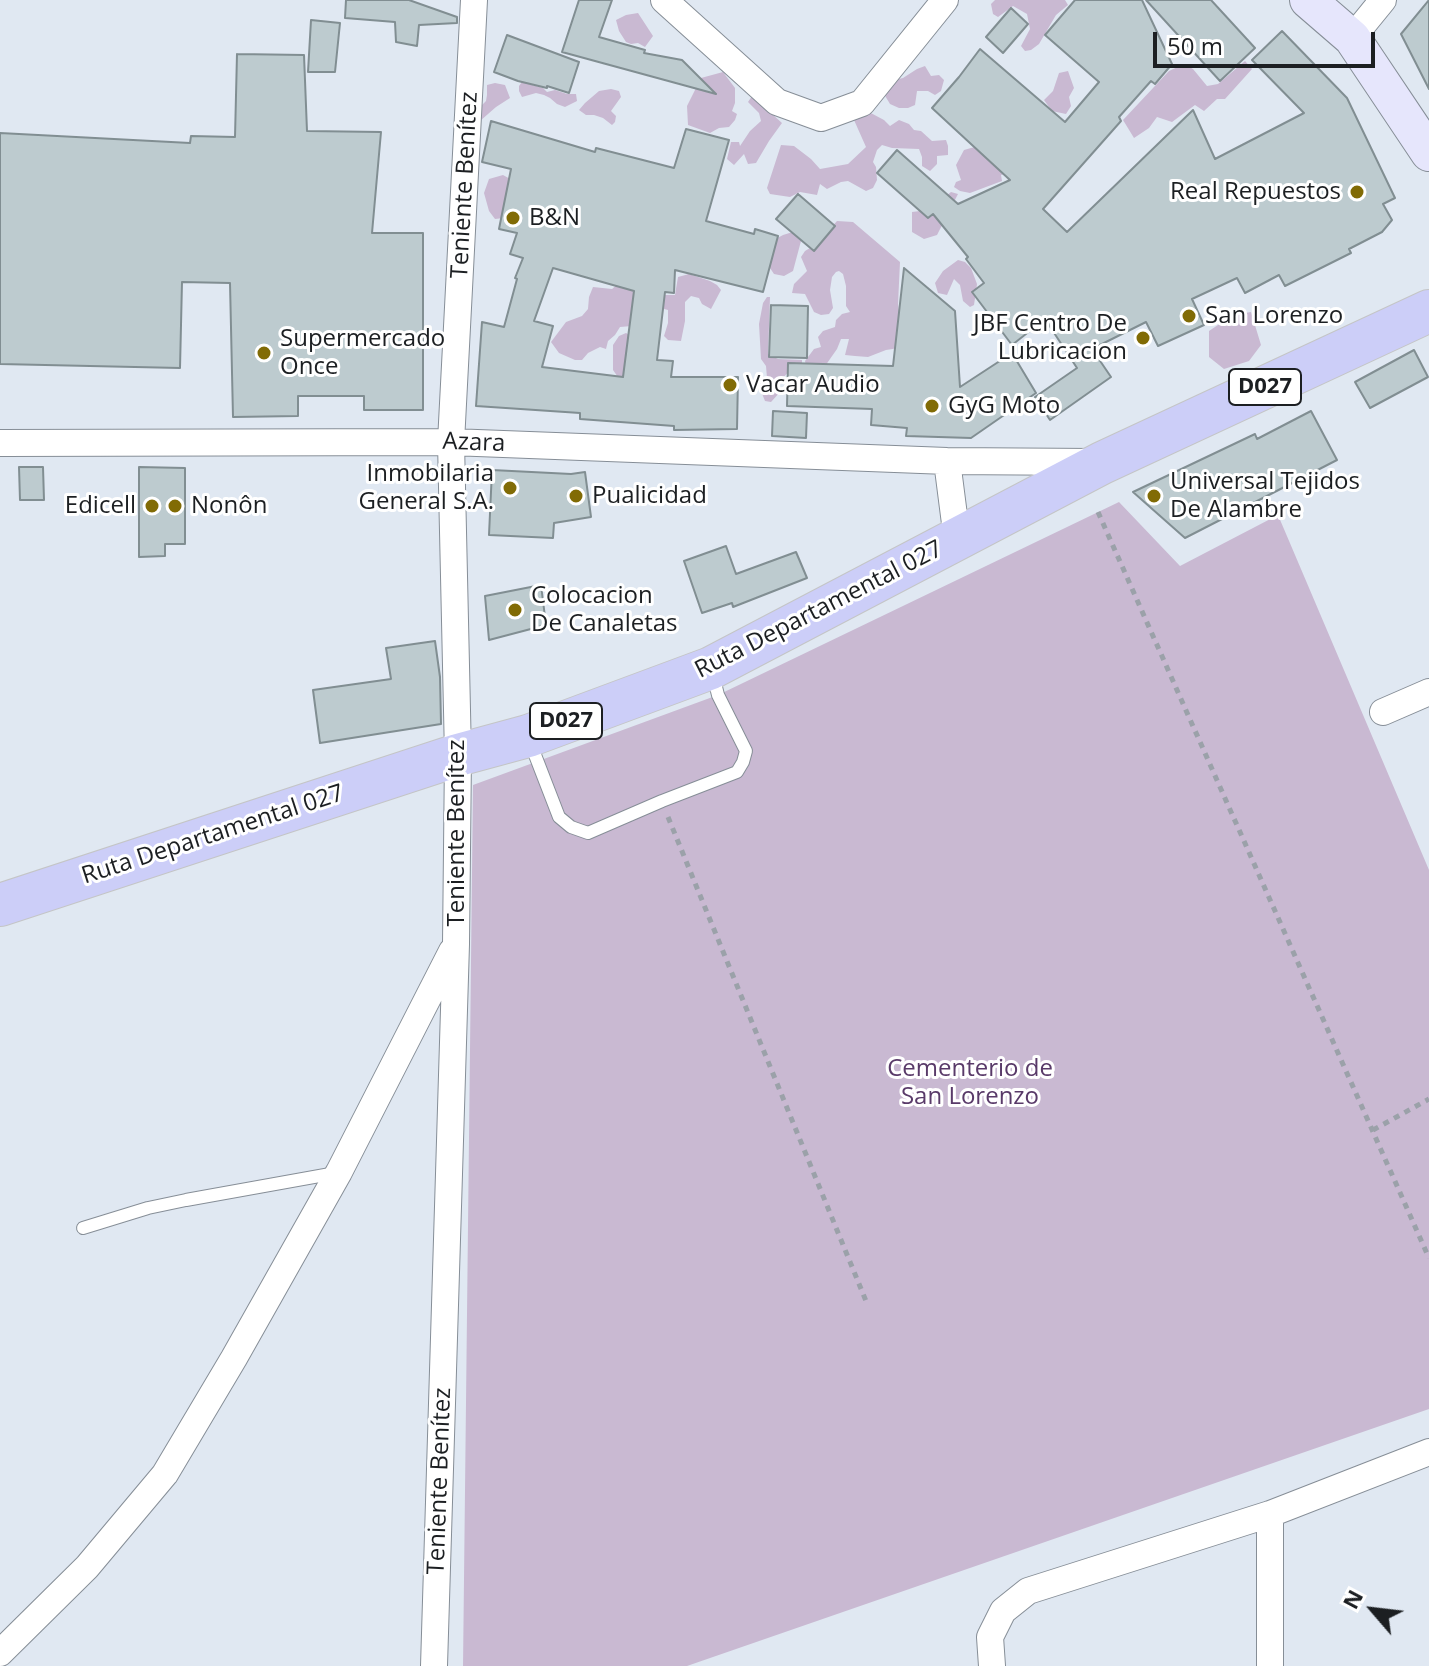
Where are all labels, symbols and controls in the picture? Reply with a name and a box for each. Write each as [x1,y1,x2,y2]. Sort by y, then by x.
scale bar [1157,16,1379,66]
text: 50 m [1167,29,1223,62]
street label: Teniente Benítez [446,91,484,279]
place label: Real Repuestos [1170,178,1341,206]
marker: Real Repuestos [1348,183,1366,201]
place label: B&N [529,204,580,232]
marker: B&N [504,209,522,227]
place label: San Lorenzo [1205,302,1343,330]
marker: San Lorenzo [1180,307,1198,325]
place label: JBF Centro De Lubricacion [973,310,1127,366]
place label: Supermercado Once [280,325,445,381]
marker: JBF Centro De Lubricacion [1134,329,1152,347]
marker: Supermercado Once [255,344,273,362]
road number: D027 [1229,369,1301,405]
place label: Vacar Audio [746,371,880,399]
marker: Vacar Audio [721,376,739,394]
place label: GyG Moto [948,392,1060,420]
marker: GyG Moto [923,397,941,415]
street label: Azara [442,428,506,458]
place label: Inmobilaria General S.A. [358,460,494,516]
place label: Universal Tejidos De Alambre [1170,468,1360,524]
marker: Inmobilaria General S.A. [501,479,519,497]
place label: Pualicidad [592,482,707,510]
marker: Pualicidad [567,487,585,505]
marker: Universal Tejidos De Alambre [1145,487,1163,505]
place label: Edicell [65,492,136,520]
place label: Nonôn [191,492,267,520]
marker: Edicell [143,497,161,515]
marker: Nonôn [166,497,184,515]
street label: Ruta Departamental 027 [690,535,948,685]
place label: Colocacion De Canaletas [531,582,677,638]
marker: Colocacion De Canaletas [506,601,524,619]
road number: D027 [530,703,602,739]
street label: Teniente Benítez [443,740,471,926]
street label: Ruta Departamental 027 [78,779,348,891]
park label: Cementerio de San Lorenzo [887,1055,1053,1111]
street label: Teniente Benítez [422,1387,458,1575]
north arrow [1333,1570,1413,1650]
text: N [1334,1584,1369,1614]

